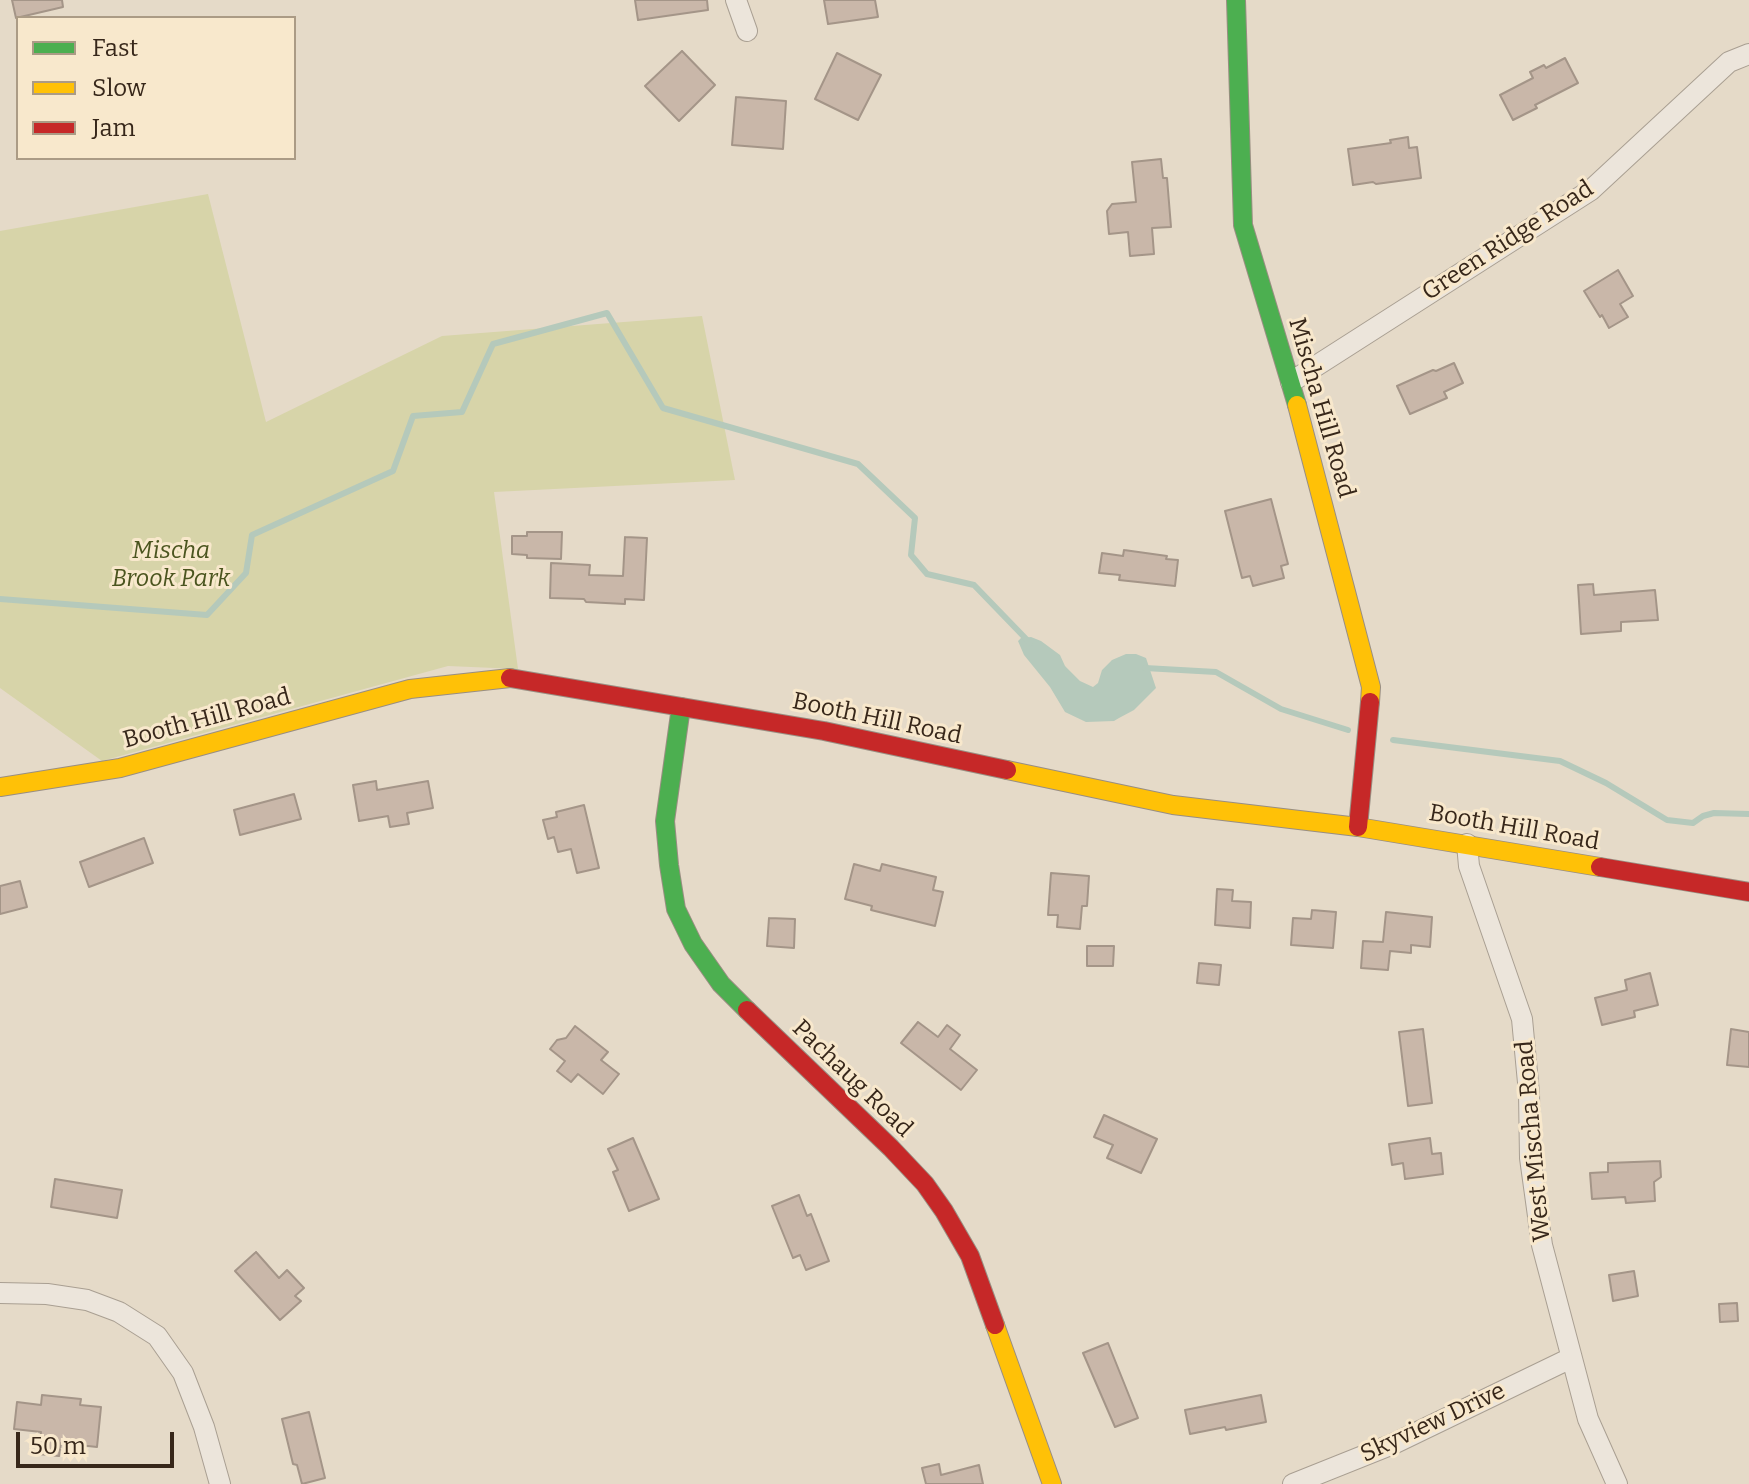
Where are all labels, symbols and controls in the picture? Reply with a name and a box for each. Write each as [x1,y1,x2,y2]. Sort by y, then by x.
legend [16,16,296,160]
text: Fast [92,34,138,62]
text: Slow [92,74,146,102]
text: Jam [92,114,135,142]
street label: Green Ridge Road [1417,175,1599,307]
street label: Mischa Hill Road [1282,315,1360,501]
park label: Mischa Brook Park [112,537,230,593]
street label: Booth Hill Road [120,683,294,755]
street label: Booth Hill Road [790,687,964,751]
street label: Booth Hill Road [1427,799,1601,857]
street label: Pachaug Road [786,1014,918,1144]
street label: West Mischa Road [1511,1039,1557,1243]
street label: Skyview Drive [1356,1377,1510,1469]
scale bar [20,1416,178,1466]
text: 50 m [30,1432,86,1460]

